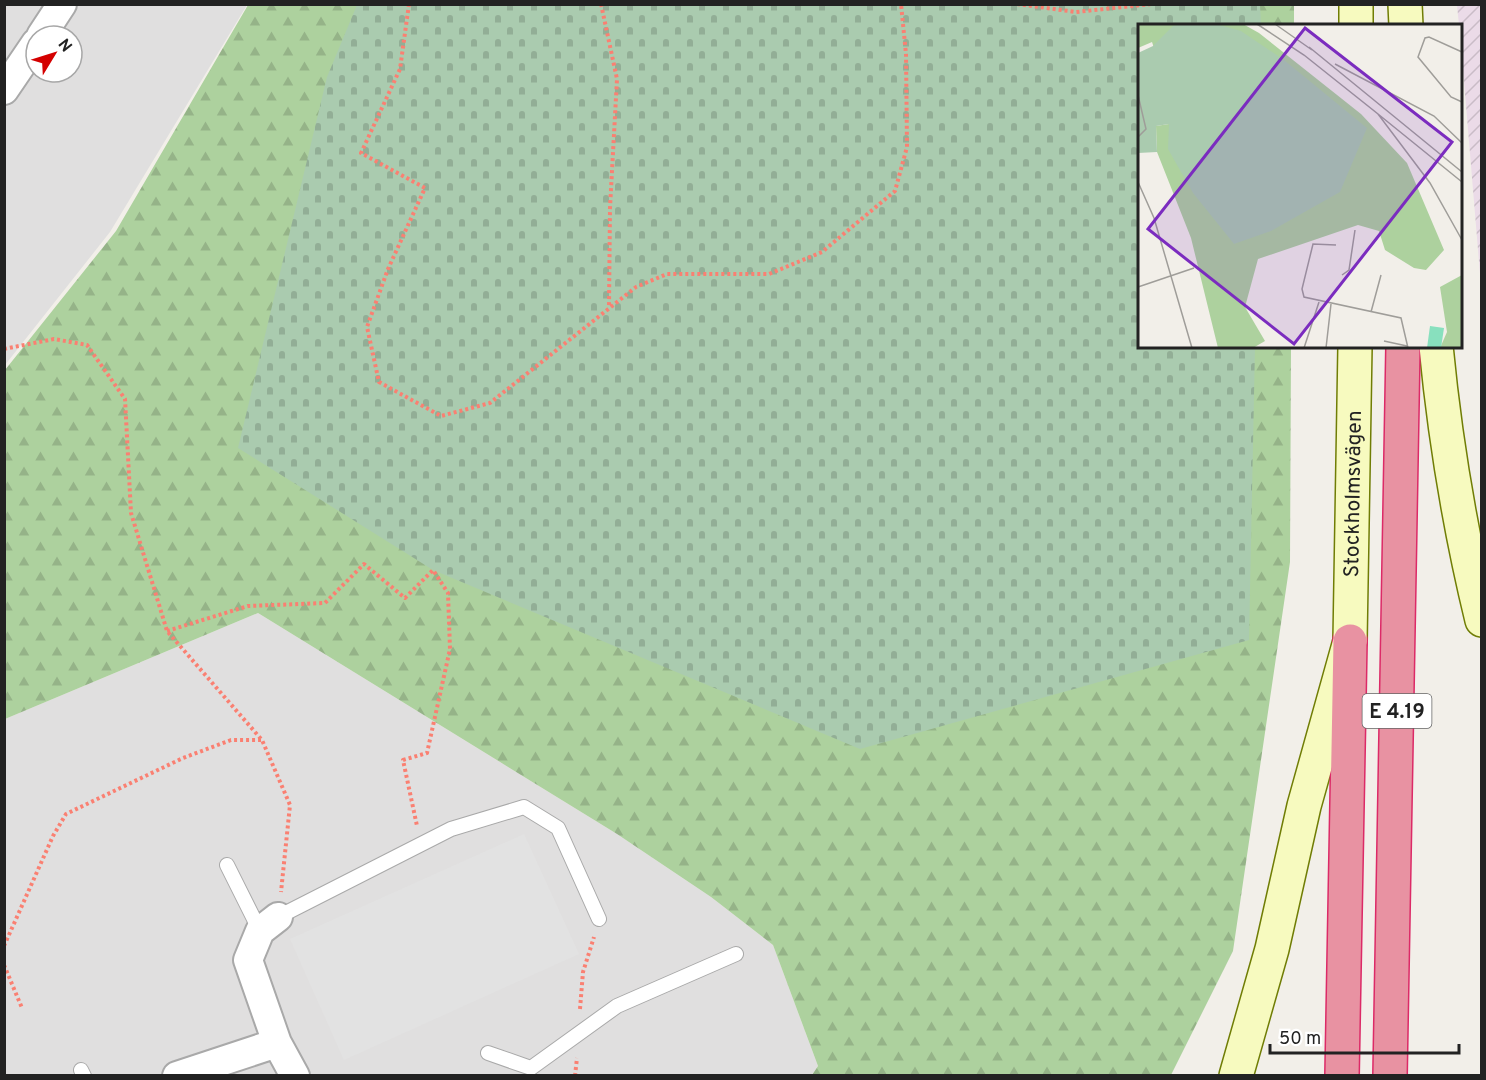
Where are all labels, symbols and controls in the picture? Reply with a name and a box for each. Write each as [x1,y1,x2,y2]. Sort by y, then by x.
north arrow [24,24,84,84]
inset map [1138,24,1462,348]
text: N [53,35,76,57]
street label: Stockholmsvägen [1339,410,1369,578]
road number: E 4.19 [1362,694,1432,728]
scale bar [1270,1017,1459,1055]
text: 50 m [1279,1028,1321,1051]

